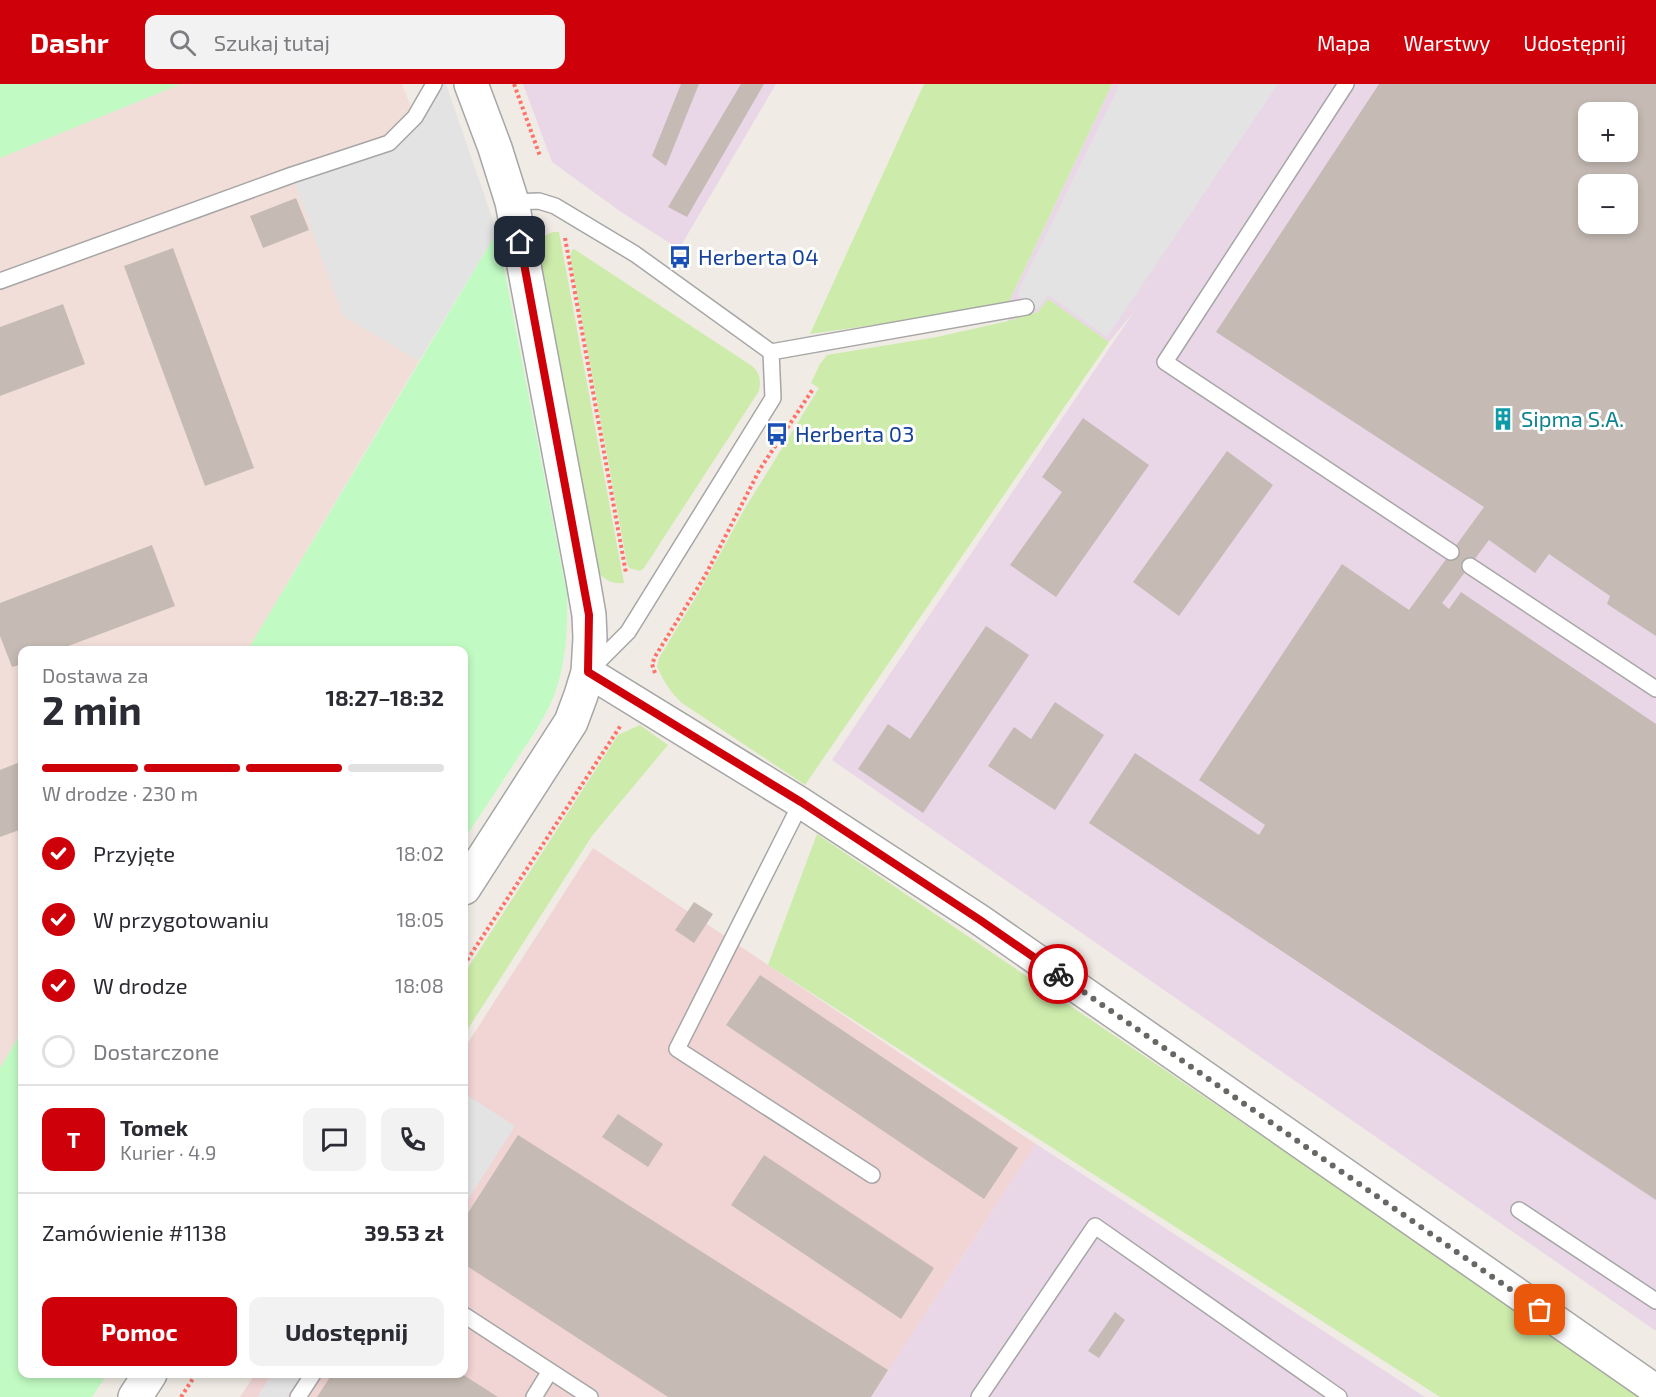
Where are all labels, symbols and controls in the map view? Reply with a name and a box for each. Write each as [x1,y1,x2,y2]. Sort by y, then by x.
search box [145,15,565,69]
text: Dashr [30,25,109,59]
icon: search [166,26,199,59]
text: Szukaj tutaj [214,29,330,55]
text: Mapa [1317,30,1371,55]
text: Warstwy [1404,30,1490,55]
text: Udostępnij [1523,30,1626,55]
map controls [1578,102,1638,234]
button: + [1578,102,1638,162]
button: − [1578,174,1638,234]
pin [494,216,545,267]
icon: home [503,225,536,258]
place label: Herberta 04 [698,243,819,269]
bus stop icon: Herberta 04 [667,244,693,270]
place label: Sipma S.A. [1521,405,1624,431]
building icon: Sipma S.A. [1490,406,1516,432]
place label: Herberta 03 [795,420,914,446]
bus stop icon: Herberta 03 [764,421,790,447]
text: Dostawa za [42,663,148,687]
text: 18:27–18:32 [325,684,444,710]
text: 2 min [42,686,142,733]
text: W drodze · 230 m [42,781,198,805]
icon: check [42,837,75,870]
text: Przyjęte [93,840,175,866]
text: 18:02 [396,841,444,865]
icon: check [42,903,75,936]
text: W przygotowaniu [93,906,269,932]
text: 18:05 [396,907,444,931]
courier [1028,944,1088,1004]
icon: bike [1042,958,1075,991]
icon: check [42,969,75,1002]
text: W drodze [93,972,188,998]
text: 18:08 [395,973,444,997]
text: Dostarczone [93,1038,219,1064]
button: chat [303,1108,366,1171]
button: phone [381,1108,444,1171]
text: Tomek [120,1114,188,1140]
text: T [67,1126,80,1152]
text: Kurier · 4.9 [120,1140,216,1164]
text: Zamówienie #1138 [42,1219,227,1245]
text: 39.53 zł [364,1219,444,1245]
pin [1514,1284,1565,1335]
icon: bag [1523,1293,1556,1326]
button: Pomoc [42,1297,237,1366]
button: Udostępnij [249,1297,444,1366]

